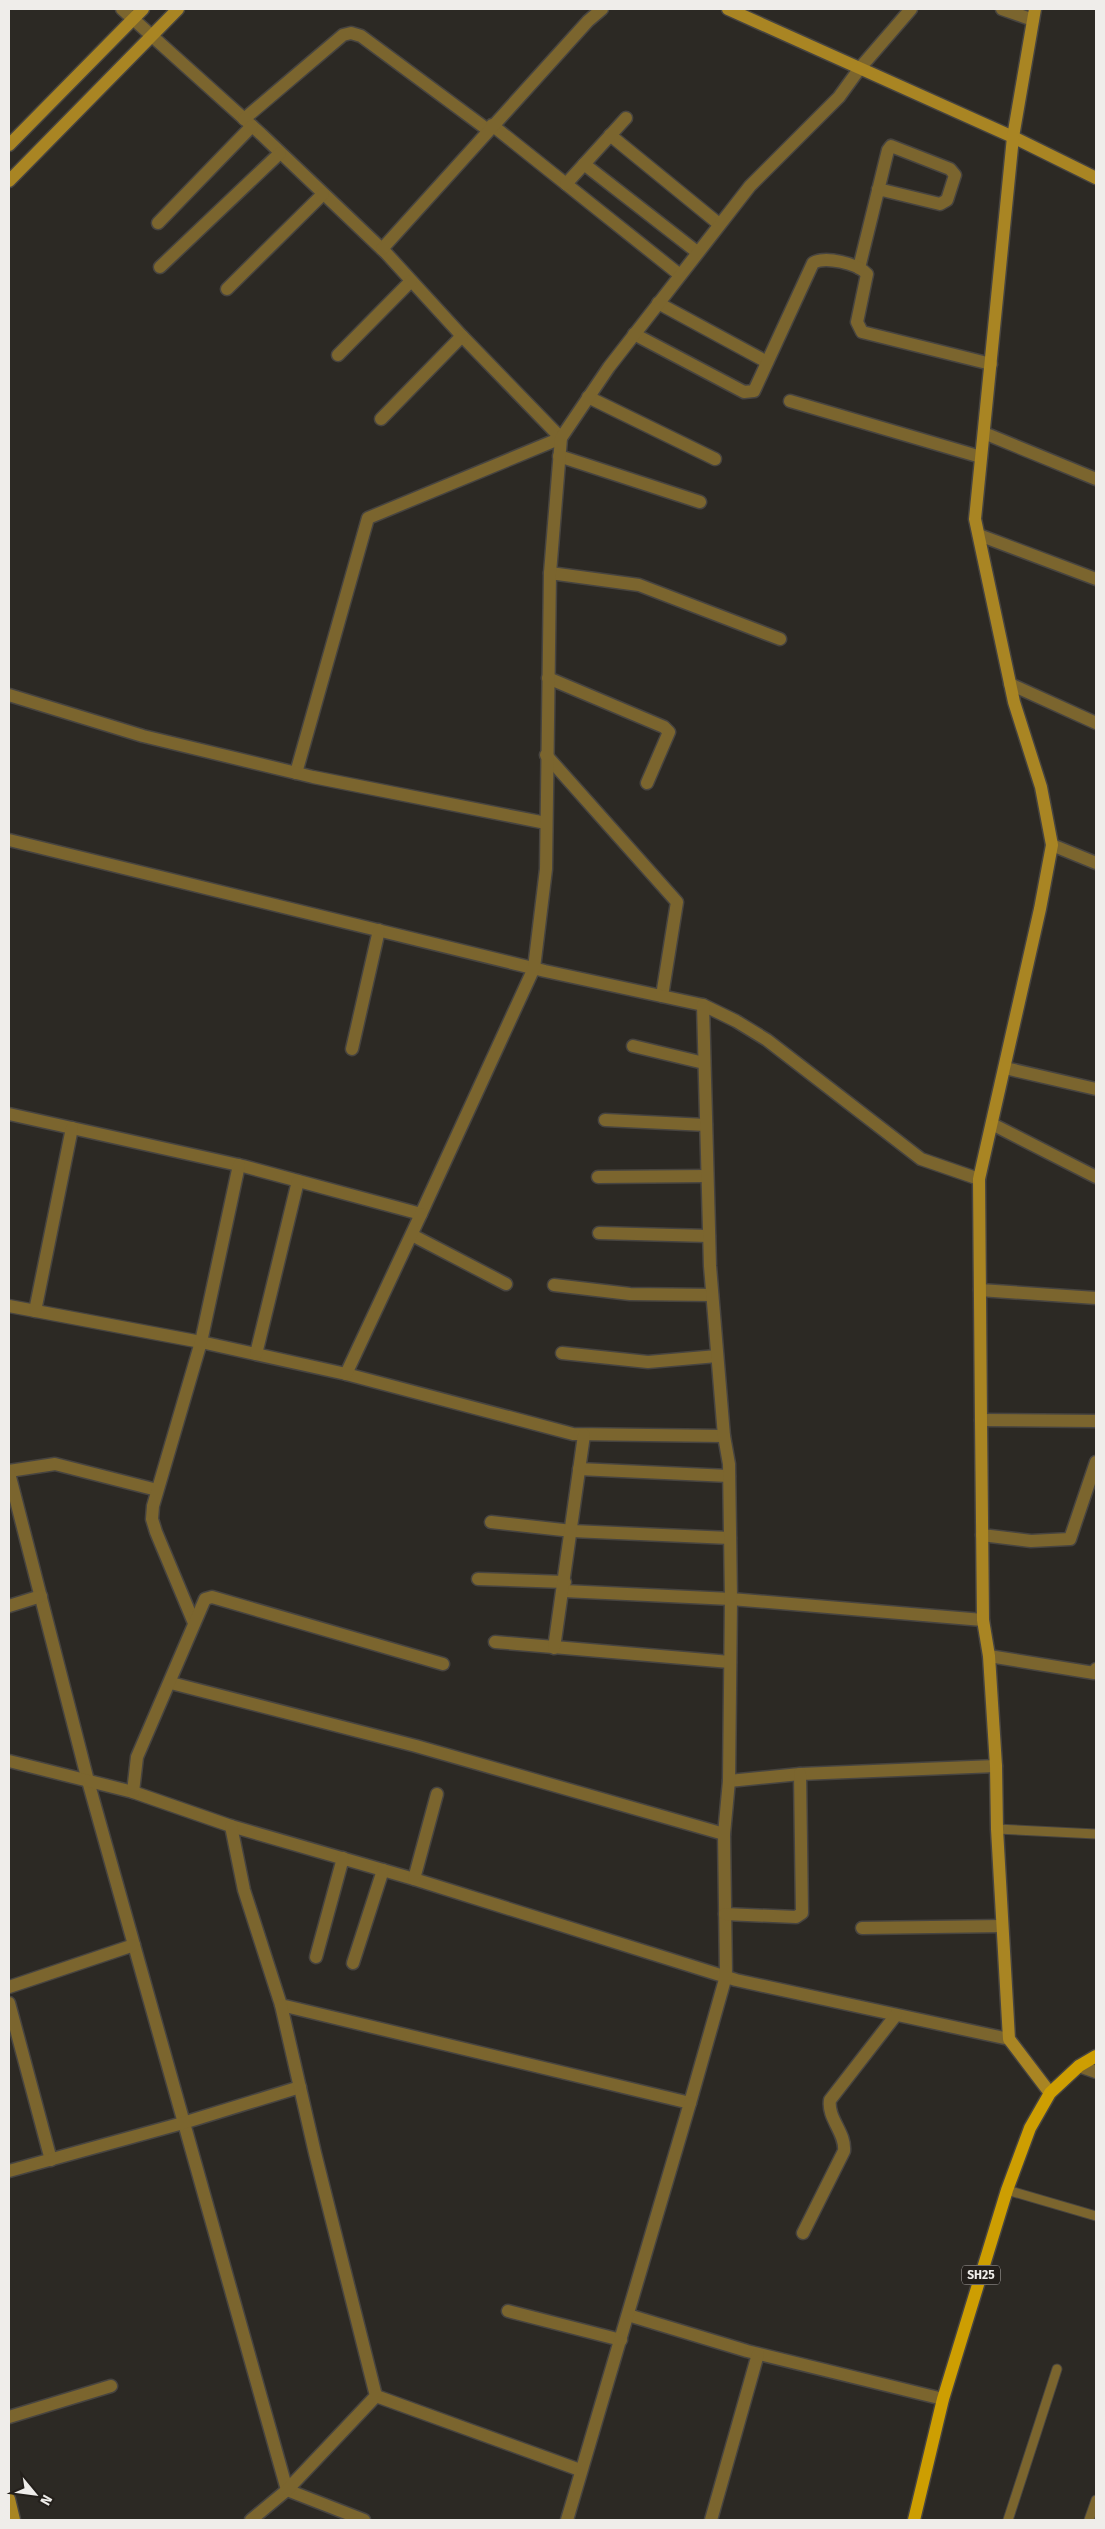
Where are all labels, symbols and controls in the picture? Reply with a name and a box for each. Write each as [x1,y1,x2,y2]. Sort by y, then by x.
road number: SH25 [962,2266,1000,2284]
north arrow [10,2469,60,2519]
text: N [36,2492,56,2508]

